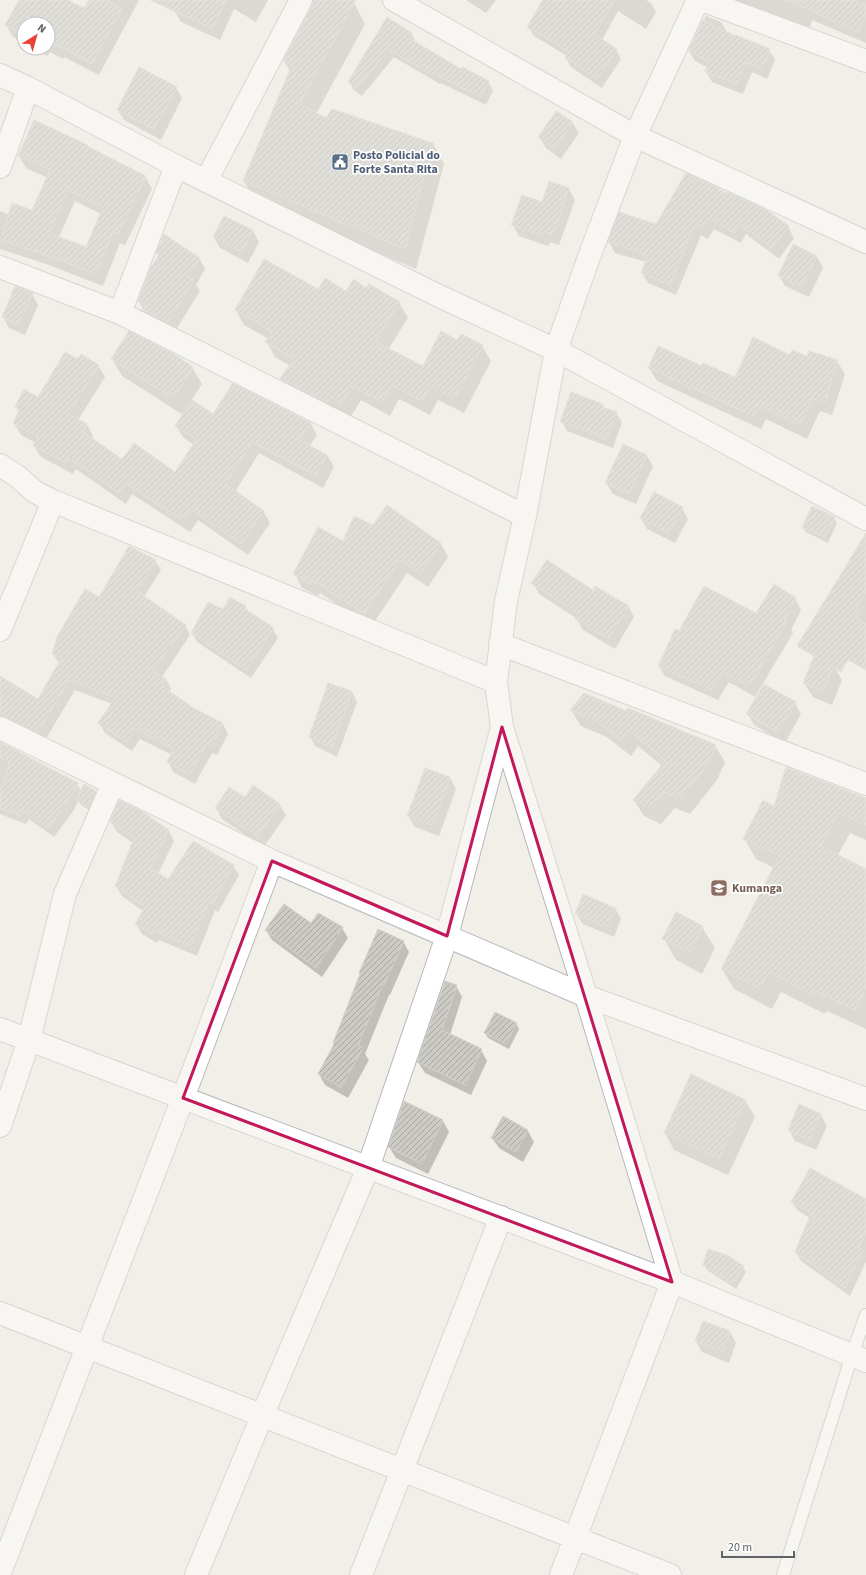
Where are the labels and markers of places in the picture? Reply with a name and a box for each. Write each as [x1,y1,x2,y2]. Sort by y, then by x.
place label: Posto Policial do Forte Santa Rita [353,147,440,178]
public building icon: Posto Policial do Forte Santa Rita [330,152,350,172]
school or university icon: Kumanga [709,878,729,898]
place label: Kumanga [732,880,782,897]

